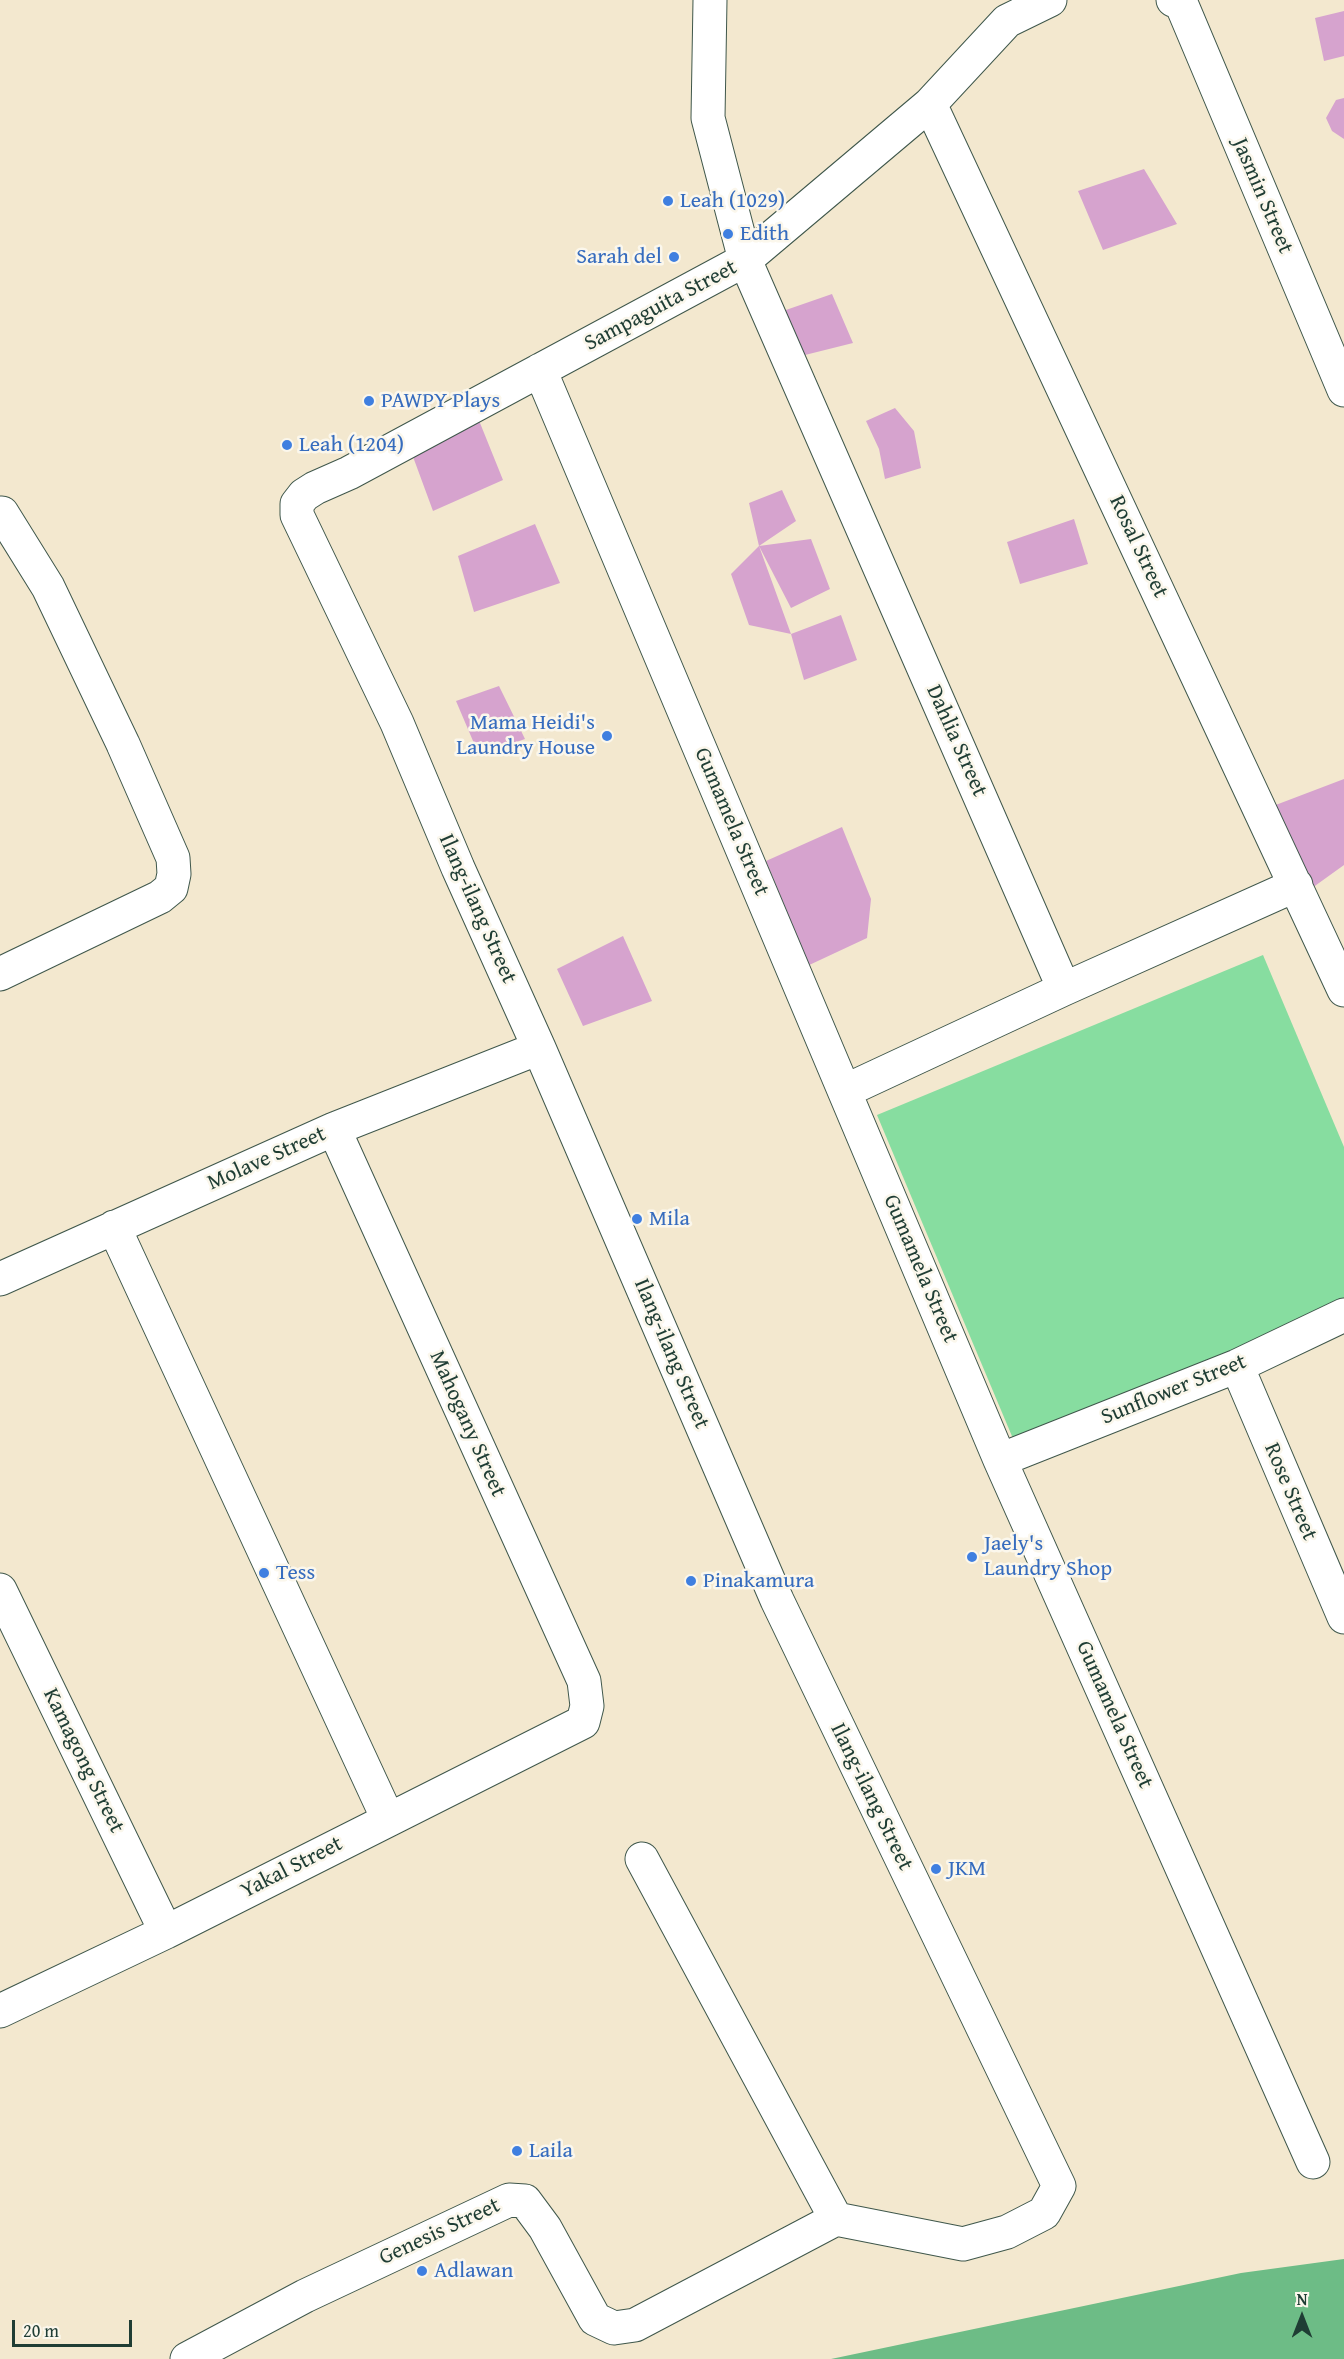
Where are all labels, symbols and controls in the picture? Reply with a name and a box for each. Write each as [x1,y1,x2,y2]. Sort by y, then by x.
street label: Jasmin Street [1226,134,1298,258]
place label: Leah (1029) [680,188,785,214]
marker: Leah (1029) [661,194,675,208]
place label: Edith [740,221,789,247]
marker: Edith [721,227,735,241]
place label: Sarah del [576,244,662,270]
marker: Sarah del [667,250,681,264]
street label: Sampaguita Street [580,255,742,357]
place label: PAWPY Plays [381,388,500,414]
marker: PAWPY Plays [362,394,376,408]
place label: Leah (1204) [299,432,404,458]
marker: Leah (1204) [280,438,294,452]
street label: Rosal Street [1103,492,1173,602]
street label: Dahlia Street [920,681,992,801]
place label: Mama Heidi's Laundry House [456,710,595,762]
marker: Mama Heidi's Laundry House [600,729,614,743]
street label: Gumamela Street [688,744,774,900]
street label: Ilang-ilang Street [432,830,522,988]
street label: Molave Street [204,1121,330,1197]
street label: Gumamela Street [877,1191,963,1347]
place label: Mila [649,1206,690,1232]
marker: Mila [630,1212,644,1226]
street label: Ilang-ilang Street [627,1275,715,1433]
street label: Mahogany Street [423,1347,511,1501]
street label: Sunflower Street [1098,1349,1250,1431]
street label: Rose Street [1258,1439,1322,1545]
place label: Jaely's Laundry Shop [984,1531,1112,1582]
marker: Jaely's Laundry Shop [965,1550,979,1564]
place label: Tess [276,1560,315,1586]
marker: Tess [257,1566,271,1580]
place label: Pinakamura [703,1568,814,1594]
marker: Pinakamura [684,1574,698,1588]
street label: Gumamela Street [1070,1637,1158,1793]
street label: Kamagong Street [37,1684,129,1838]
street label: Ilang-ilang Street [824,1719,918,1875]
street label: Yakal Street [237,1831,347,1905]
place label: JKM [948,1856,986,1882]
marker: JKM [929,1862,943,1876]
place label: Laila [529,2138,573,2164]
marker: Laila [510,2144,524,2158]
street label: Genesis Street [375,2193,505,2271]
place label: Adlawan [434,2258,513,2284]
marker: Adlawan [415,2264,429,2278]
north arrow [1272,2287,1332,2347]
text: N [1297,2287,1307,2311]
scale bar [15,2308,135,2346]
text: 20 m [23,2317,59,2344]

